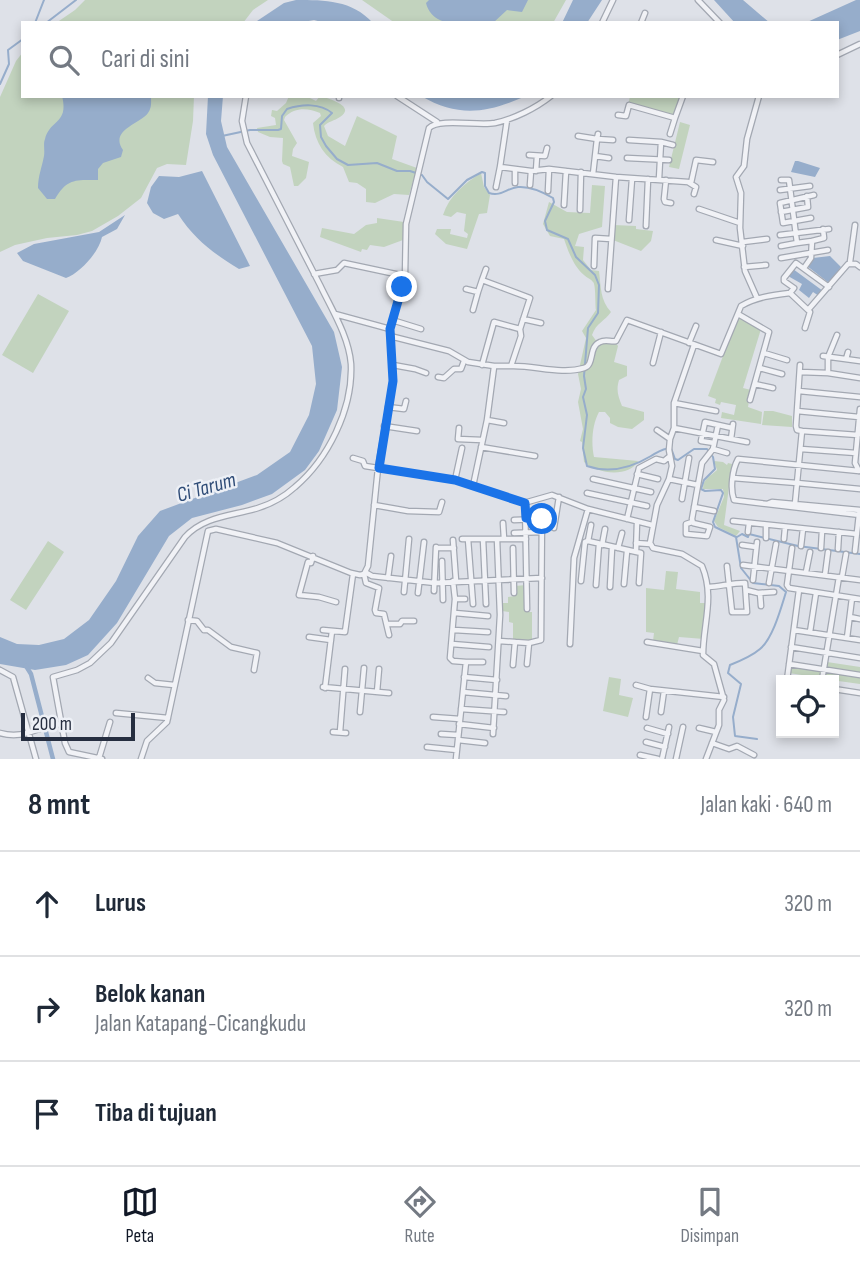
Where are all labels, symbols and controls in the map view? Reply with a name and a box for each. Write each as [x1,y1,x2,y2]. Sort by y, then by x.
search box [21,21,839,98]
icon: search [45,41,83,79]
text: Cari di sini [101,44,190,75]
route end [386,271,417,302]
water label: Ci Tarum [174,467,239,508]
route start [526,503,557,534]
map controls [776,675,839,738]
button: locate [776,675,839,738]
scale bar [21,710,135,742]
text: 200 m [32,713,72,736]
text: 8 mnt [28,787,90,823]
text: Jalan kaki · 640 m [700,791,832,819]
icon: ahead [28,885,66,923]
text: Lurus [95,888,146,919]
text: 320 m [784,890,832,918]
text: Belok kanan [95,979,205,1010]
icon: right [28,990,66,1028]
text: 320 m [784,995,832,1023]
text: Jalan Katapang-Cicangkudu [95,1010,306,1038]
icon: arrive [28,1095,66,1133]
text: Tiba di tujuan [95,1098,217,1129]
tab: Peta [121,1183,159,1248]
tab: Rute [401,1183,439,1248]
tab: Disimpan [680,1183,739,1248]

